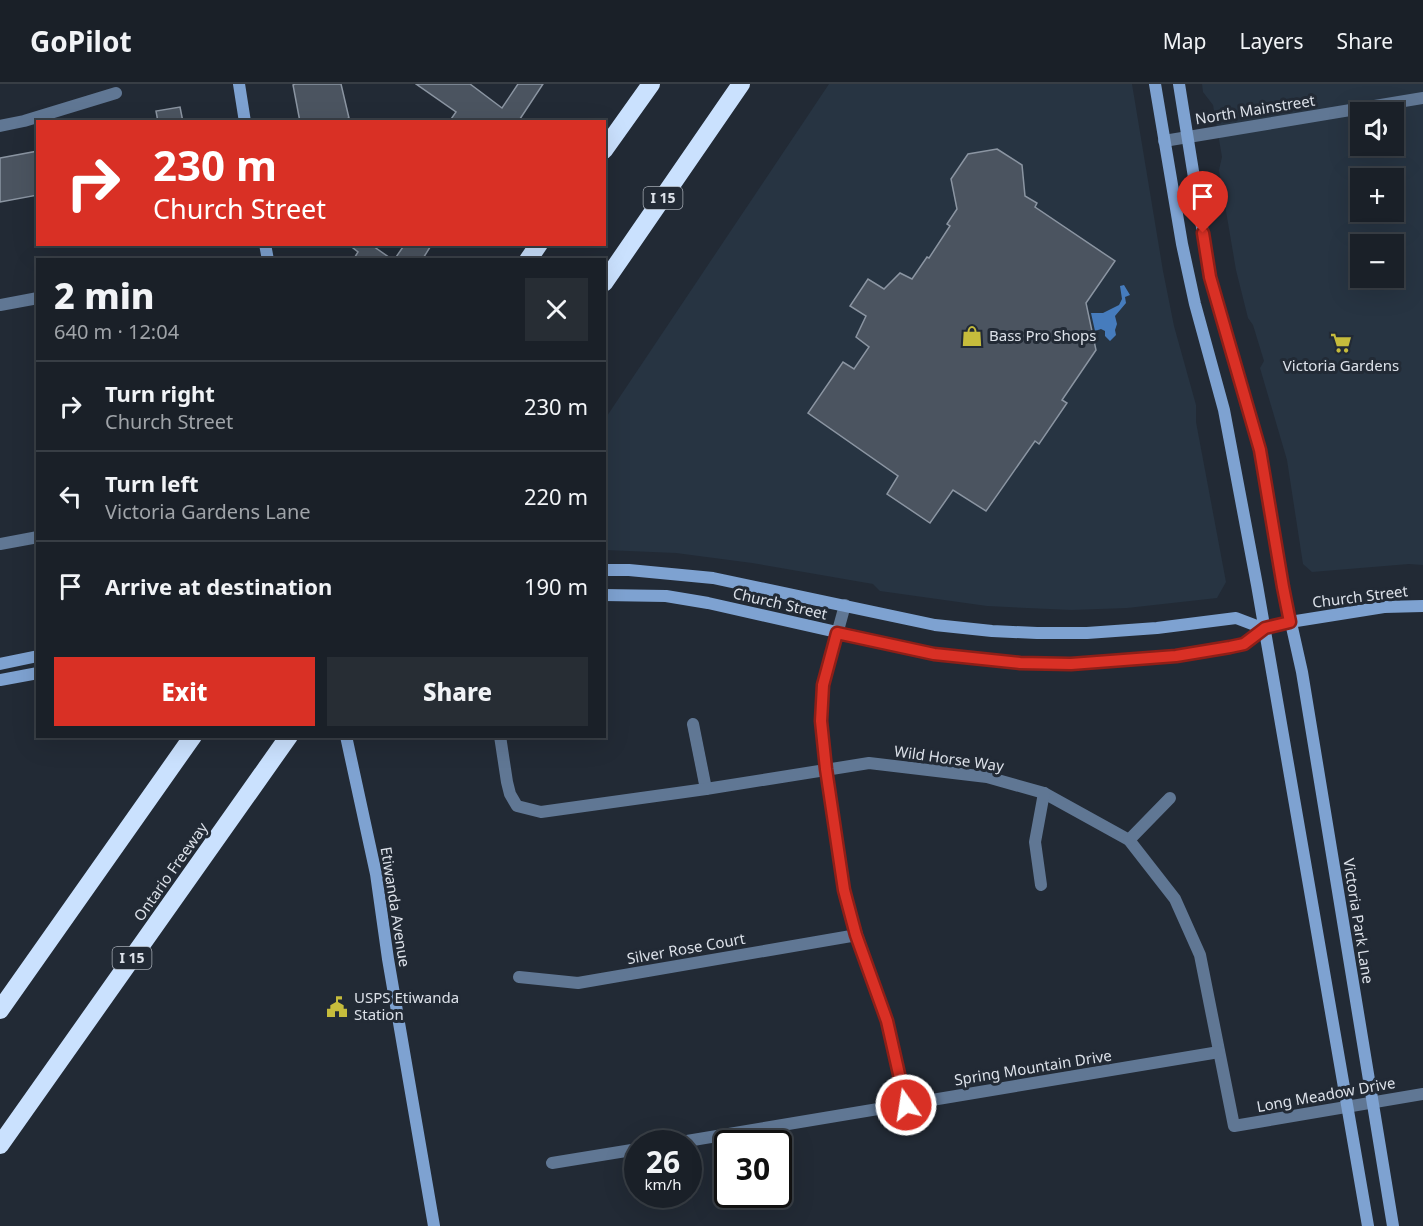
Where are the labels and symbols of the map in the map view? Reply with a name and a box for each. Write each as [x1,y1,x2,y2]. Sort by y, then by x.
street label: North Mainstreet [1193,90,1317,128]
pin [1177,171,1228,233]
road number: I 15 [644,187,682,209]
shop icon: Bass Pro Shops [960,324,984,348]
place label: Bass Pro Shops [989,325,1096,345]
supermarket icon: Victoria Gardens [1329,331,1353,355]
place label: Victoria Gardens [1283,355,1399,375]
street label: Church Street [1311,580,1409,612]
street label: Church Street [731,582,830,624]
street label: Wild Horse Way [893,740,1006,776]
street label: Ontario Freeway [129,818,212,925]
street label: Etiwanda Avenue [377,845,415,968]
street label: Victoria Park Lane [1339,857,1379,985]
street label: Silver Rose Court [625,928,747,968]
road number: I 15 [112,947,152,969]
place label: USPS Etiwanda Station [354,987,459,1024]
public building icon: USPS Etiwanda Station [325,995,349,1019]
street label: Spring Mountain Drive [953,1045,1113,1089]
street label: Long Meadow Drive [1255,1072,1397,1116]
position arrow [874,1073,938,1137]
speed limit sign: 30 [714,1130,792,1208]

